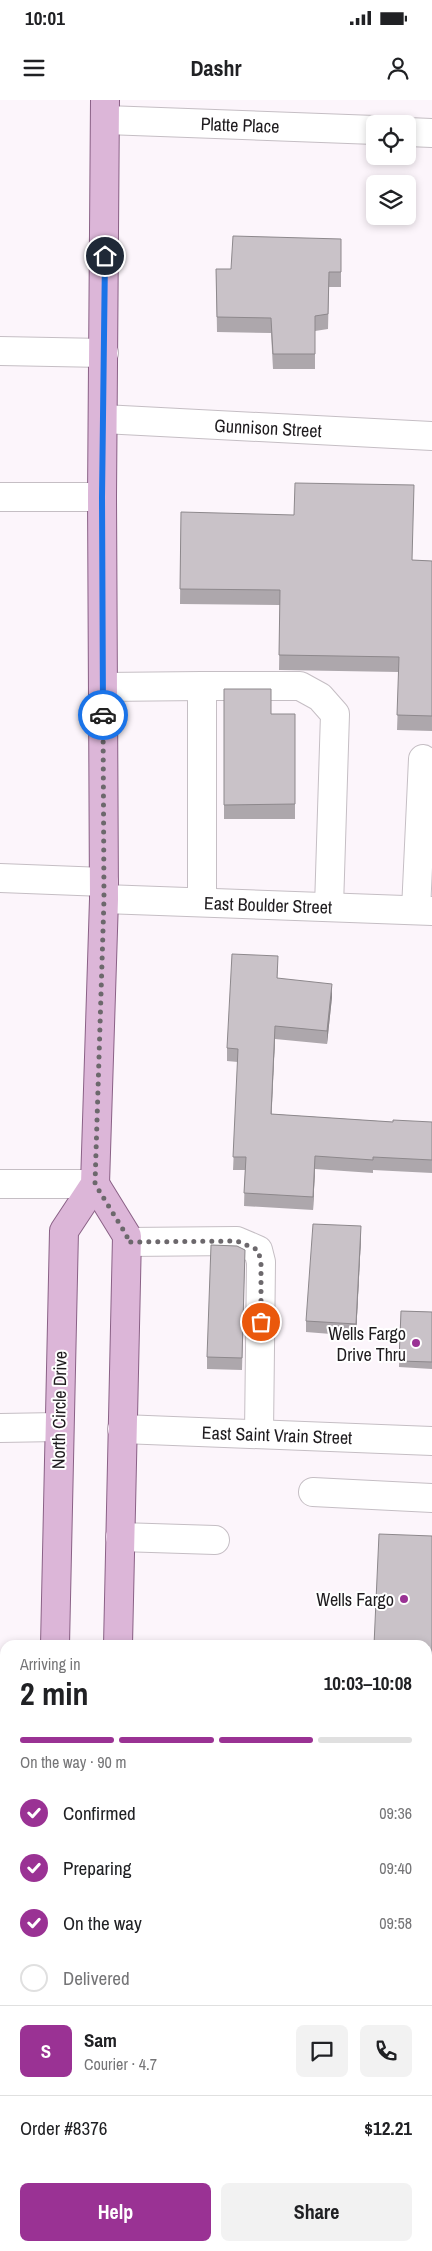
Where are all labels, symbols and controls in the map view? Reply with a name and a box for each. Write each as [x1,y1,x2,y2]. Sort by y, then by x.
text: 10:01 [25,5,65,31]
text: Dashr [190,53,242,83]
icon: menu [20,54,48,82]
icon: person [384,54,412,82]
street label: Platte Place [200,111,280,139]
map controls [366,115,416,225]
button: locate [366,115,416,165]
button: layers [366,175,416,225]
pin [84,235,126,277]
icon: home [91,242,119,270]
street label: Gunnison Street [214,413,322,443]
courier [78,690,128,740]
icon: car [89,701,117,729]
street label: East Boulder Street [204,890,332,920]
pin [240,1301,282,1343]
icon: bag [247,1308,275,1336]
place label: Wells Fargo Drive Thru [328,1321,406,1367]
marker: Wells Fargo Drive Thru [410,1337,422,1349]
street label: North Circle Drive [45,1351,73,1469]
street label: East Saint Vrain Street [201,1420,353,1450]
place label: Wells Fargo [316,1587,394,1612]
marker: Wells Fargo [398,1593,410,1605]
text: Arriving in [20,1653,81,1675]
text: 10:03–10:08 [324,1670,412,1696]
text: 2 min [20,1672,89,1715]
text: On the way · 90 m [20,1751,126,1773]
icon: check [20,1799,48,1827]
text: Confirmed [63,1800,136,1826]
text: 09:36 [379,1802,412,1824]
icon: check [20,1854,48,1882]
text: Preparing [63,1855,131,1881]
text: 09:40 [379,1857,412,1879]
icon: check [20,1909,48,1937]
text: On the way [63,1910,142,1936]
text: 09:58 [379,1912,412,1934]
text: Delivered [63,1965,130,1991]
button: chat [296,2025,348,2077]
button: phone [360,2025,412,2077]
text: Sam [84,2027,117,2053]
text: S [41,2038,51,2064]
text: Courier · 4.7 [84,2053,157,2075]
text: Order #8376 [20,2115,107,2141]
text: $12.21 [364,2115,412,2141]
button: Help [20,2183,211,2241]
button: Share [221,2183,412,2241]

